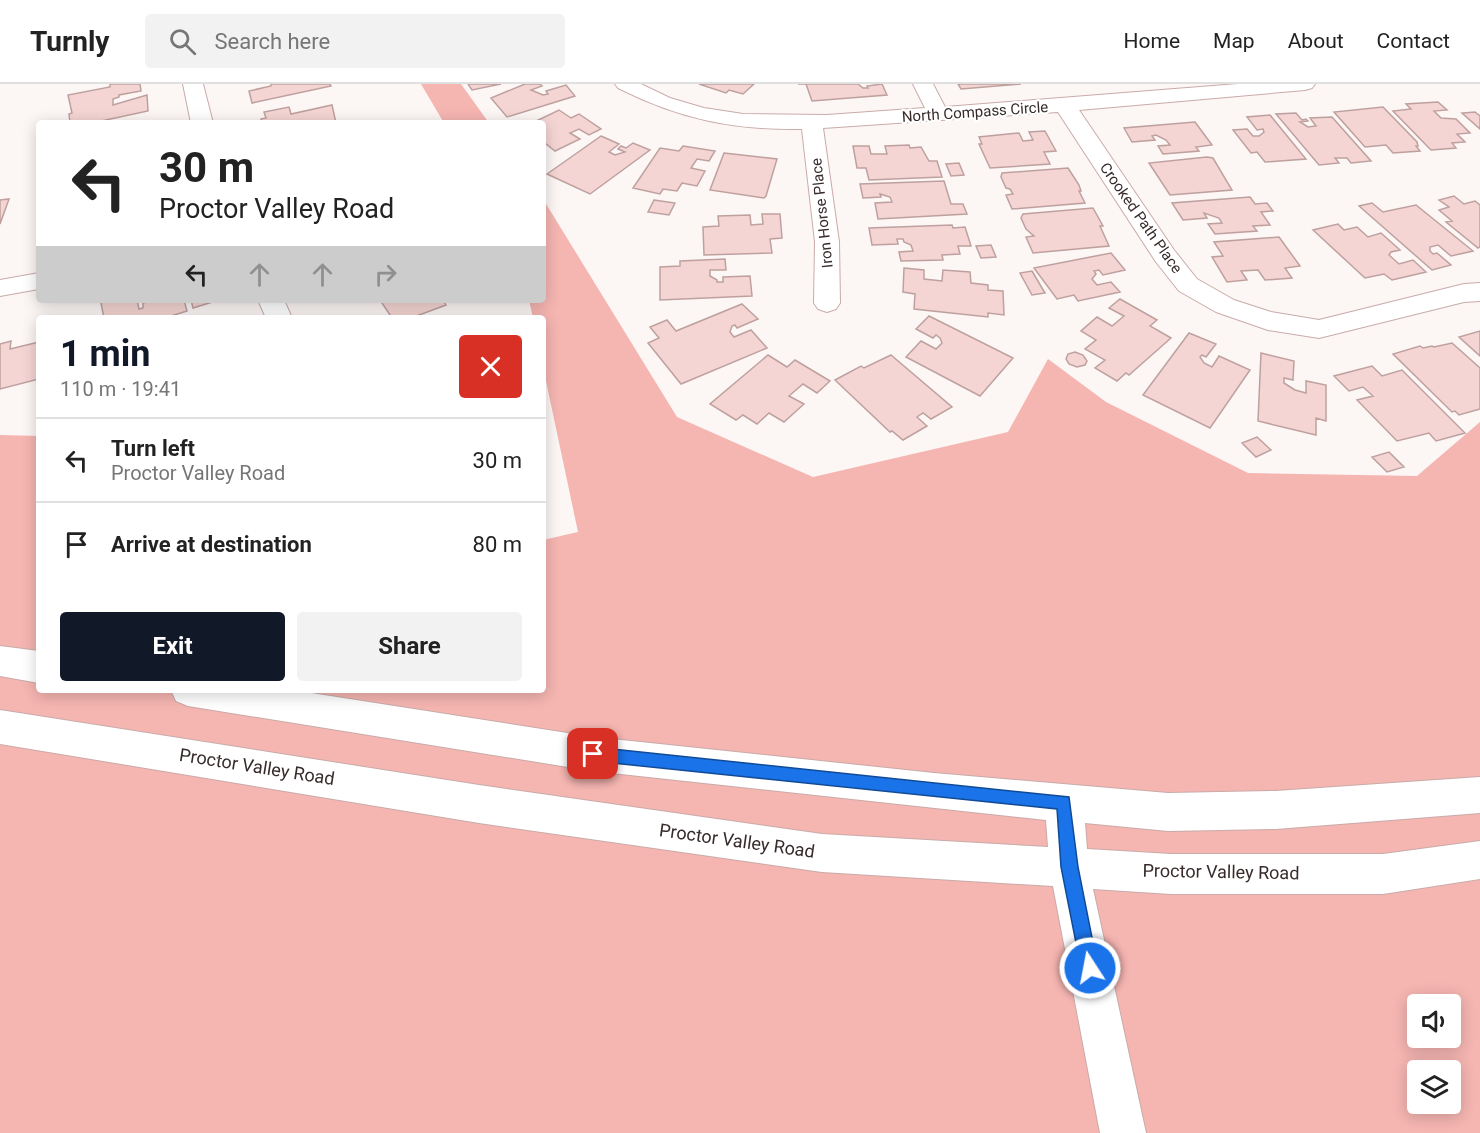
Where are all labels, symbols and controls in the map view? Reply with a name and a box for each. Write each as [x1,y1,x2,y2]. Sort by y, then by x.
search box [145,14,565,68]
text: Turnly [30,25,109,58]
icon: search [166,25,199,58]
text: Search here [214,29,330,54]
text: Home [1124,29,1180,53]
text: Map [1213,29,1255,53]
text: About [1288,29,1344,53]
text: Contact [1377,29,1450,53]
street label: North Compass Circle [901,98,1049,126]
text: 30 m [159,143,254,192]
icon: left [60,144,138,222]
street label: Iron Horse Place [807,157,837,269]
street label: Crooked Path Place [1096,159,1186,277]
text: Proctor Valley Road [159,193,394,225]
icon: left [180,258,213,291]
icon: ahead [243,258,276,291]
icon: ahead [306,258,339,291]
icon: right [369,258,402,291]
text: 1 min [60,333,151,375]
button: close [459,335,522,398]
text: 110 m · 19:41 [60,377,181,401]
text: Turn left [111,436,195,461]
icon: left [60,444,93,477]
text: 30 m [473,448,522,473]
text: Proctor Valley Road [111,461,285,485]
icon: arrive [60,528,93,561]
text: Arrive at destination [111,532,312,557]
text: 80 m [473,532,522,557]
button: Exit [60,612,285,681]
button: Share [297,612,522,681]
pin [567,728,618,779]
icon: arrive [576,737,609,770]
street label: Proctor Valley Road [178,744,336,789]
street label: Proctor Valley Road [658,819,816,862]
street label: Proctor Valley Road [1142,860,1300,883]
position arrow [1058,936,1122,1000]
map controls [1407,994,1461,1114]
button: sound [1407,994,1461,1048]
button: layers [1407,1060,1461,1114]

